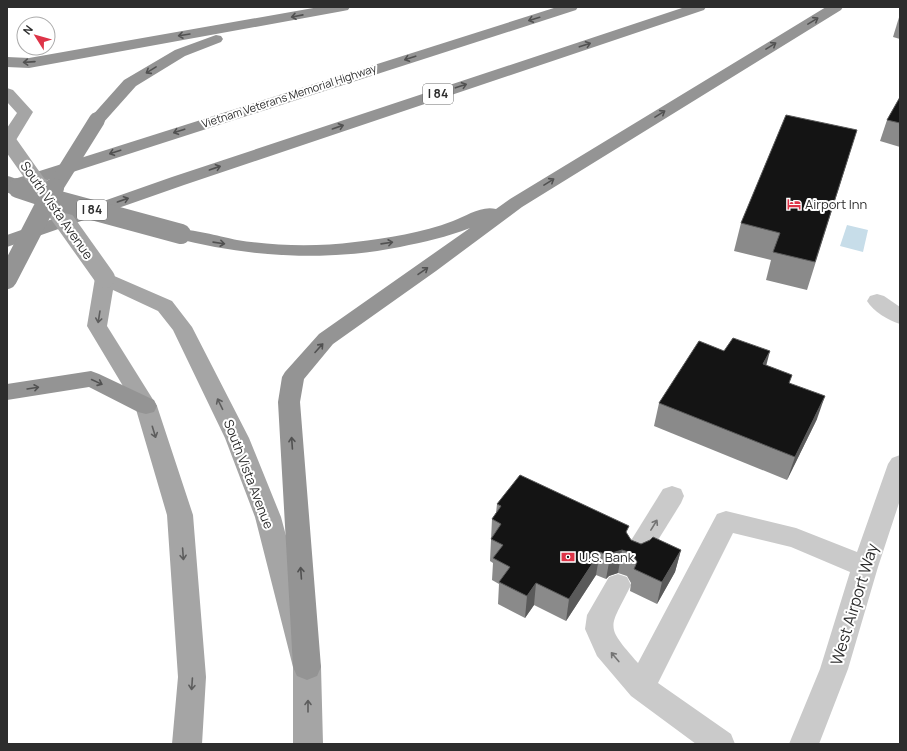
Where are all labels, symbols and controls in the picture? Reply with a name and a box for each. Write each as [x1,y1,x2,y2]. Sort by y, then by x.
one-way arrow [290,12,303,20]
north arrow [16,16,56,56]
one-way arrow [528,16,541,23]
one-way arrow [807,16,819,24]
text: N [19,22,36,37]
one-way arrow [178,31,191,39]
one-way arrow [578,41,591,48]
one-way arrow [765,42,776,50]
one-way arrow [404,55,417,62]
one-way arrow [23,59,36,66]
street label: Vietnam Veterans Memorial Highway [200,60,378,131]
one-way arrow [146,66,157,74]
one-way arrow [454,82,467,89]
road number: I 84 [423,84,453,104]
one-way arrow [654,110,666,118]
one-way arrow [331,123,344,130]
one-way arrow [173,128,186,135]
one-way arrow [109,149,122,156]
street label: South Vista Avenue [16,157,98,263]
one-way arrow [208,164,220,172]
one-way arrow [543,178,555,186]
place label: Airport Inn [805,195,867,213]
one-way arrow [116,196,129,203]
hotel icon: Airport Inn [786,196,802,212]
road number: I 84 [77,200,107,220]
one-way arrow [212,239,225,246]
one-way arrow [380,239,393,247]
one-way arrow [418,267,429,275]
one-way arrow [95,310,103,323]
one-way arrow [314,343,323,353]
one-way arrow [90,379,102,386]
one-way arrow [26,383,39,391]
one-way arrow [216,398,223,410]
street label: South Vista Avenue [220,417,278,532]
one-way arrow [151,425,158,438]
one-way arrow [289,437,296,450]
one-way arrow [650,520,658,531]
street label: West Airport Way [825,540,883,668]
one-way arrow [180,547,187,560]
place label: U.S. Bank [579,548,635,566]
bank icon: U.S. Bank [560,549,576,565]
one-way arrow [297,567,305,580]
one-way arrow [611,652,620,662]
one-way arrow [188,677,195,690]
one-way arrow [304,700,312,713]

